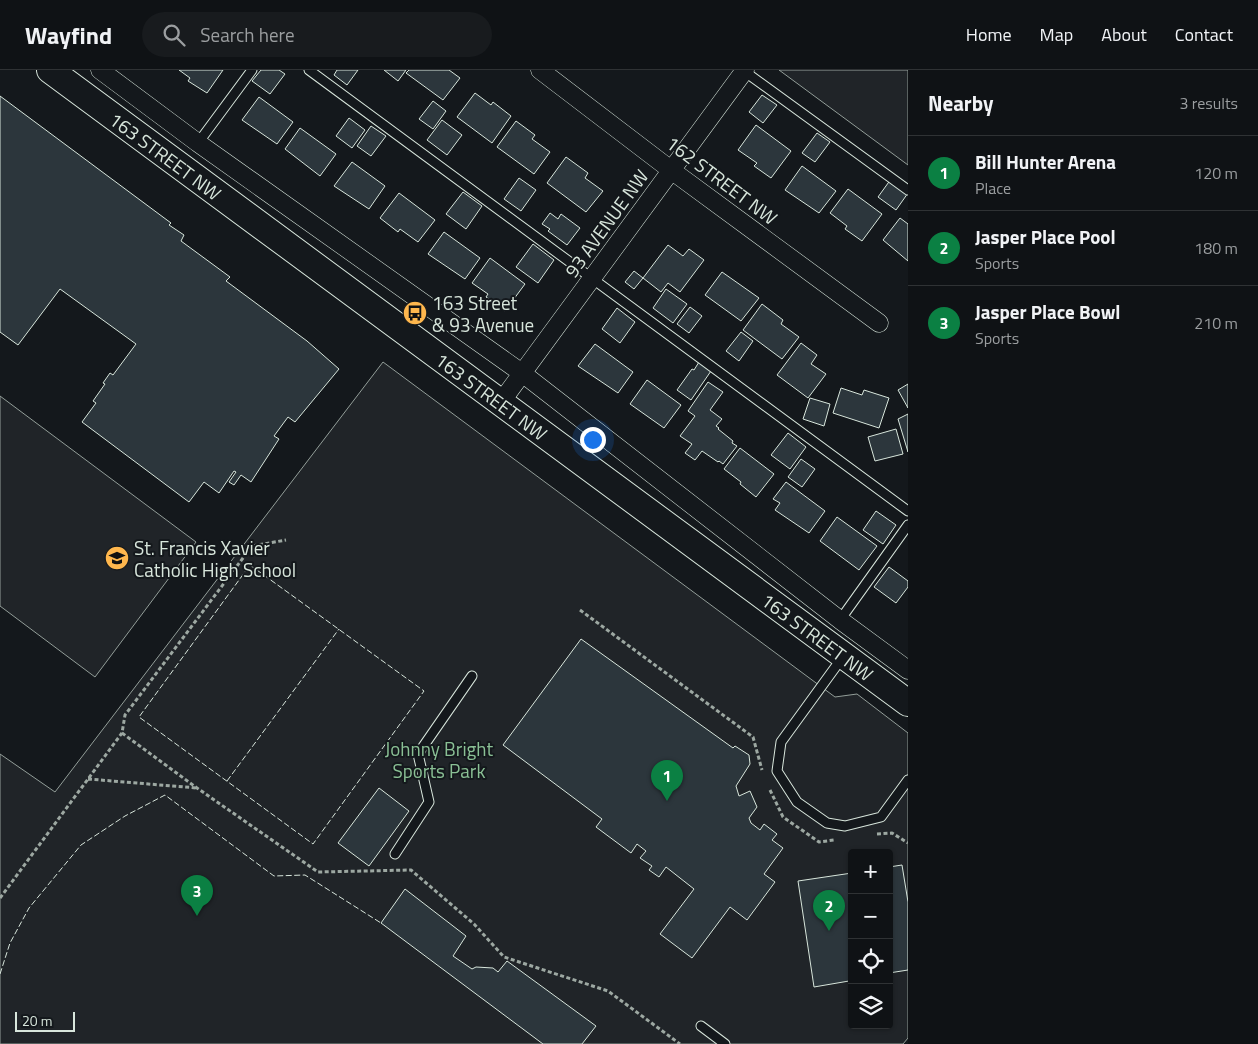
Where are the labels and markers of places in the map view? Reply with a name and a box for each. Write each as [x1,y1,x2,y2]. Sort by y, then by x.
place label: 163 Street & 93 Avenue [432,288,534,339]
bus stop icon: 163 Street & 93 Avenue [402,300,428,326]
place label: St. Francis Xavier Catholic High School [134,533,296,584]
school or university icon: St. Francis Xavier Catholic High School [104,545,130,571]
pin: 1 [651,760,683,801]
pin: 3 [181,875,213,916]
pin: 2 [813,890,845,931]

